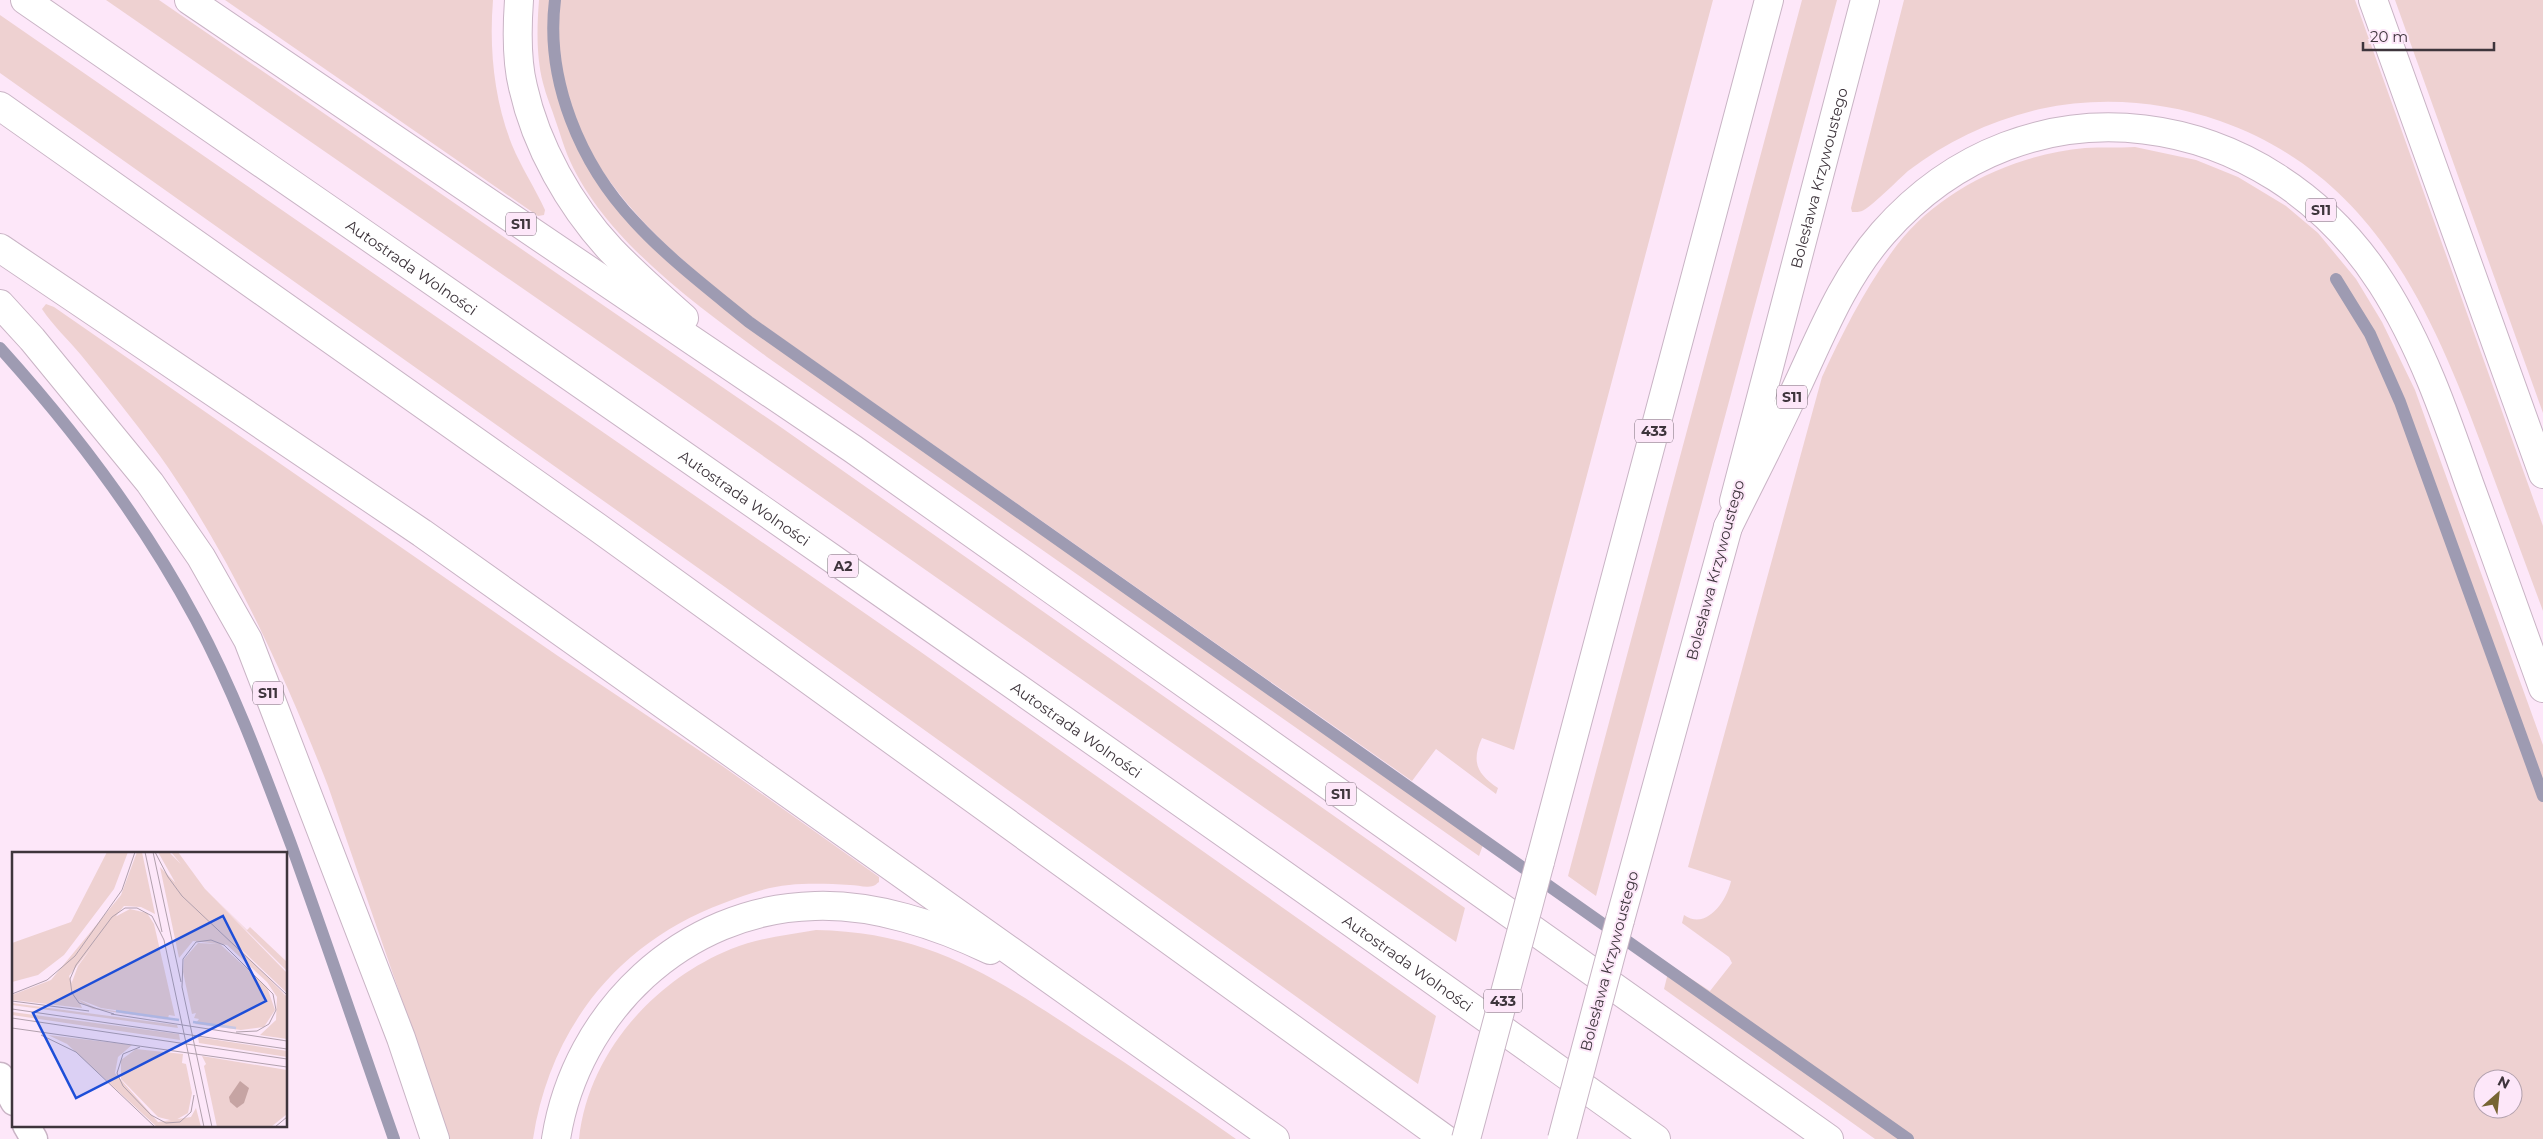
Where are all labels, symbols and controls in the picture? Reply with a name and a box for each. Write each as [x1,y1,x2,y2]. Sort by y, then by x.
scale bar [2363,20,2494,52]
text: 20 m [2370,27,2408,46]
street label: Bolesława Krzywoustego [1786,85,1851,270]
road number: S11 [2306,198,2336,222]
road number: S11 [506,212,536,235]
street label: Autostrada Wolności [343,215,481,319]
road number: S11 [1777,386,1807,408]
road number: 433 [1635,420,1673,442]
street label: Autostrada Wolności [676,446,814,550]
street label: Bolesława Krzywoustego [1682,478,1748,662]
road number: A2 [828,554,858,578]
street label: Autostrada Wolności [1008,677,1146,782]
road number: S11 [253,681,283,704]
road number: S11 [1326,782,1356,806]
inset map [12,852,288,1126]
street label: Bolesława Krzywoustego [1576,869,1642,1053]
street label: Autostrada Wolności [1339,910,1477,1015]
road number: 433 [1484,989,1522,1012]
north arrow [2473,1069,2523,1119]
text: N [2495,1072,2513,1093]

